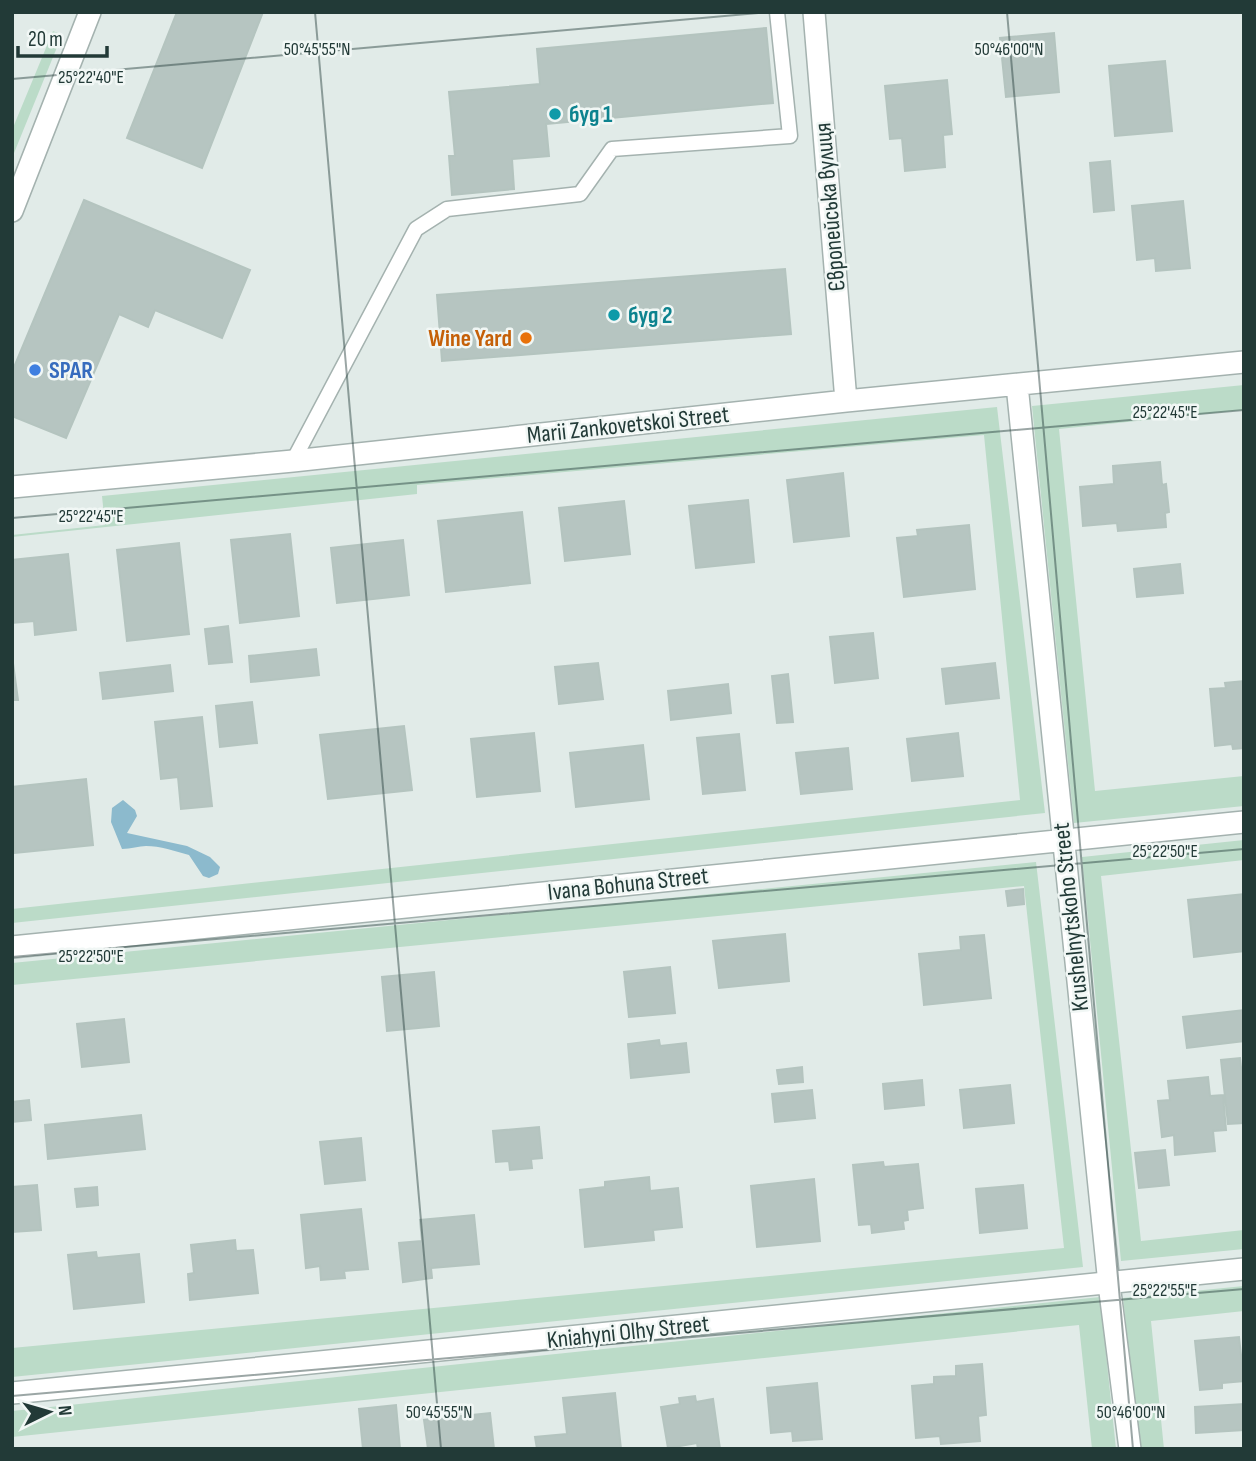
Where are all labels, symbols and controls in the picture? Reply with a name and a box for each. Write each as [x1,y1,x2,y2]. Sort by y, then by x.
scale bar [18,14,107,58]
text: 20 m [28,27,63,52]
text: 50°45'55"N [284,39,350,60]
text: 50°46'00"N [975,39,1043,60]
text: 25°22'40"E [58,67,124,88]
place label: буд 1 [569,100,613,129]
marker: буд 1 [547,106,563,122]
street label: Європейська вулиця [808,121,852,293]
place label: буд 2 [628,301,673,330]
marker: буд 2 [606,307,622,323]
place label: Wine Yard [428,324,512,353]
marker: Wine Yard [518,330,534,346]
place label: SPAR [49,356,93,385]
marker: SPAR [27,362,43,378]
street label: Marii Zankovetskoi Street [526,400,730,450]
text: 25°22'45"E [1132,402,1198,423]
text: 25°22'45"E [58,506,124,527]
street label: Krushelnytskoho Street [1047,821,1095,1013]
text: 25°22'50"E [1132,841,1198,862]
street label: Ivana Bohuna Street [546,861,710,907]
text: 25°22'50"E [58,946,124,967]
text: 25°22'55"E [1133,1280,1197,1301]
street label: Kniahyni Olhy Street [545,1309,711,1355]
north arrow [14,1377,84,1447]
text: 50°45'55"N [406,1402,472,1423]
text: 50°46'00"N [1097,1402,1165,1423]
text: N [53,1405,76,1417]

